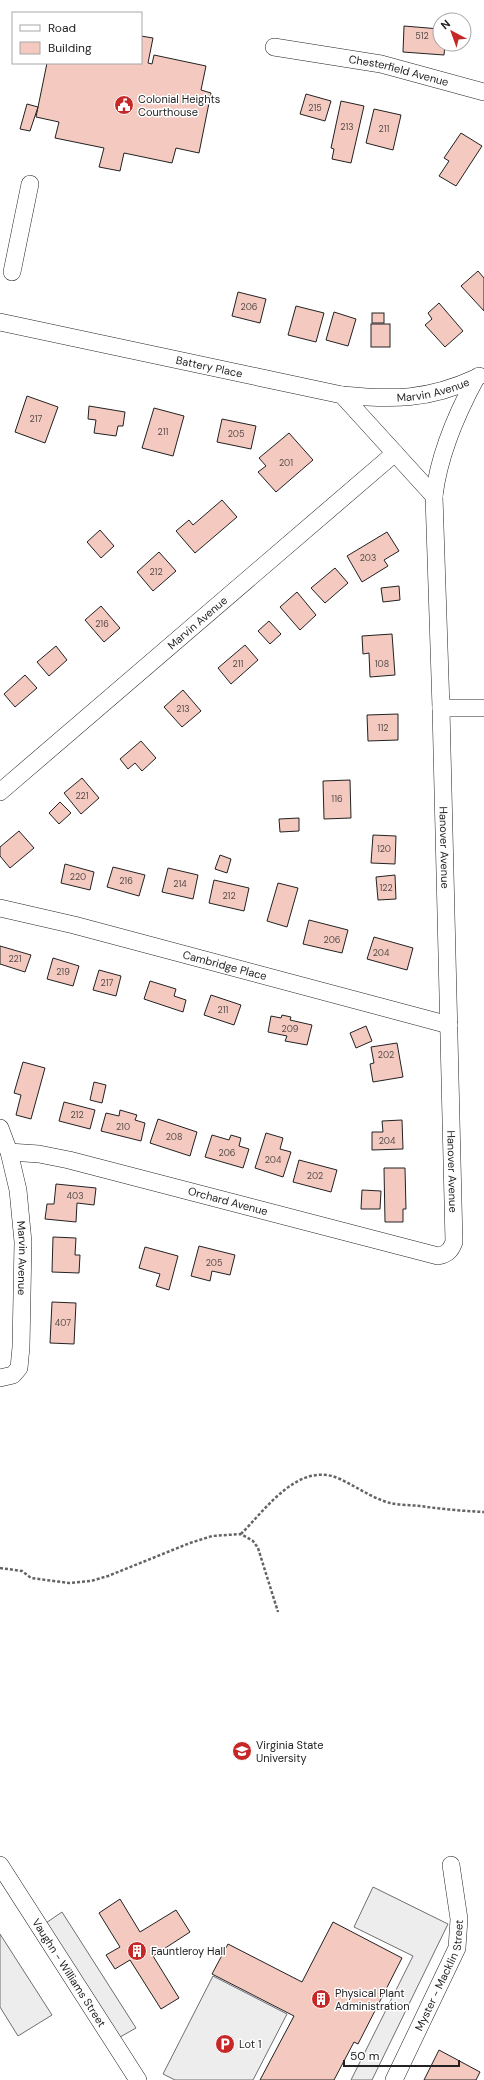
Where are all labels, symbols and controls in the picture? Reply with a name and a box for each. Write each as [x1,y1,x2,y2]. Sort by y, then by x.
legend [12,12,142,64]
north arrow [432,12,472,52]
text: N [438,17,453,32]
text: Road [48,20,76,36]
house number: 512 [415,30,429,42]
text: Building [48,40,92,56]
street label: Chesterfield Avenue [348,52,450,89]
place label: Colonial Heights Courthouse [138,92,220,119]
public building icon: Colonial Heights Courthouse [113,94,135,116]
house number: 215 [308,102,322,114]
house number: 213 [340,121,354,133]
house number: 211 [379,123,390,135]
house number: 206 [241,301,258,313]
street label: Battery Place [175,353,244,381]
street label: Marvin Avenue [396,375,471,405]
house number: 217 [30,413,43,425]
house number: 211 [158,426,169,438]
house number: 205 [228,428,244,440]
house number: 201 [279,457,293,469]
house number: 203 [360,552,376,564]
house number: 212 [149,566,163,578]
street label: Marvin Avenue [164,593,230,652]
house number: 216 [95,618,109,630]
house number: 211 [233,658,244,670]
house number: 108 [375,658,389,670]
house number: 213 [176,703,190,715]
house number: 112 [378,722,388,734]
house number: 221 [75,790,89,802]
house number: 116 [331,793,343,805]
street label: Hanover Avenue [436,806,452,889]
house number: 120 [377,843,391,855]
house number: 220 [70,871,86,883]
house number: 216 [119,875,133,887]
house number: 214 [173,878,187,890]
house number: 122 [379,882,393,894]
house number: 212 [222,890,236,902]
house number: 206 [324,934,341,946]
street label: Cambridge Place [181,947,268,983]
house number: 204 [373,947,390,959]
house number: 221 [8,953,22,965]
house number: 219 [56,966,70,978]
house number: 217 [101,977,114,989]
house number: 211 [218,1004,229,1016]
house number: 209 [282,1023,299,1035]
house number: 202 [378,1049,394,1061]
house number: 212 [70,1109,84,1121]
house number: 210 [116,1121,130,1133]
street label: Hanover Avenue [444,1130,460,1213]
house number: 208 [166,1131,182,1143]
house number: 204 [379,1135,396,1147]
house number: 206 [219,1147,236,1159]
house number: 204 [265,1154,282,1166]
house number: 202 [307,1170,323,1182]
street label: Orchard Avenue [187,1184,269,1218]
house number: 403 [67,1190,83,1202]
street label: Marvin Avenue [14,1220,30,1295]
house number: 205 [206,1257,222,1269]
house number: 407 [55,1317,71,1329]
place label: Virginia State University [256,1738,324,1765]
school or university icon: Virginia State University [231,1740,253,1762]
street label: Vaughn - Williams Street [29,1916,109,2030]
street label: Myster - Macklin Street [412,1919,466,2033]
building icon: Fauntleroy Hall [126,1940,148,1962]
place label: Fauntleroy Hall [151,1944,226,1958]
place label: Physical Plant Administration [335,1986,410,2013]
building icon: Physical Plant Administration [310,1988,332,2010]
parking icon: Lot 1 [214,2033,236,2055]
place label: Lot 1 [239,2037,262,2051]
scale bar [344,2042,459,2068]
text: 50 m [350,2048,379,2064]

